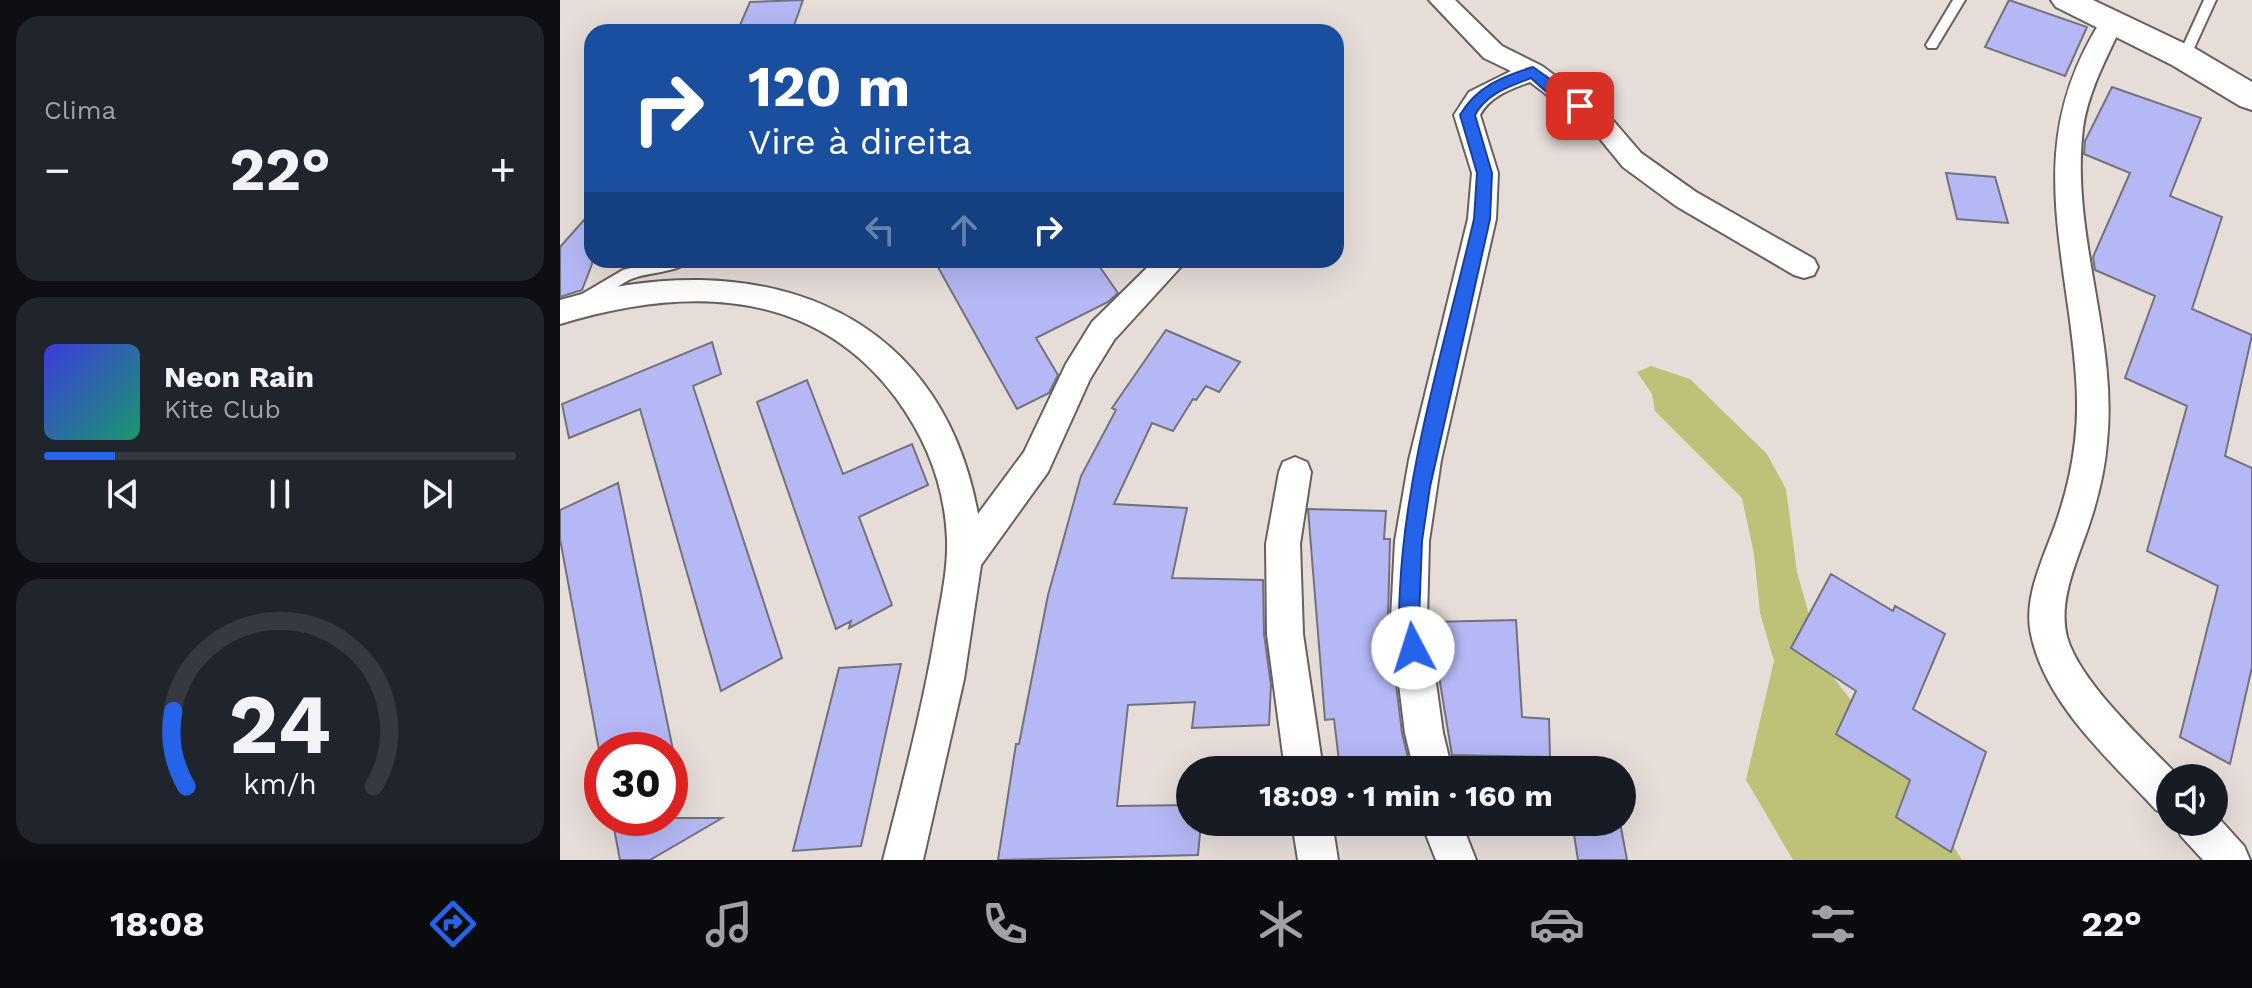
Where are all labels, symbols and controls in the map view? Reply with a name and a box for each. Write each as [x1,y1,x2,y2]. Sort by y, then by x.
text: 120 m [748,54,910,120]
icon: right [616,56,720,160]
pin [1546,72,1614,140]
icon: arrive [1558,84,1602,128]
text: Clima [44,95,116,125]
text: Vire à direita [748,121,972,163]
text: 22° [229,134,331,205]
text: − [44,144,71,196]
text: + [489,144,516,196]
icon: left [858,208,902,252]
icon: ahead [942,208,986,252]
icon: right [1026,208,1070,252]
text: Neon Rain [164,359,314,394]
text: Kite Club [164,394,281,424]
icon: previous [101,472,145,516]
icon: pause [258,472,302,516]
icon: next [415,472,459,516]
position arrow [1371,606,1455,690]
text: 24 [229,676,331,773]
speed limit sign: 30 [584,732,688,836]
map controls [2156,764,2228,836]
button: sound [2156,764,2228,836]
text: km/h [243,768,317,802]
text: 18:09 · 1 min · 160 m [1259,778,1553,813]
icon: directions [425,896,481,952]
icon: music [701,896,757,952]
icon: phone [977,896,1033,952]
icon: climate [1253,896,1309,952]
icon: car [1529,896,1585,952]
icon: filters [1805,896,1861,952]
text: 18:08 [110,903,205,945]
text: 22° [2081,903,2142,945]

